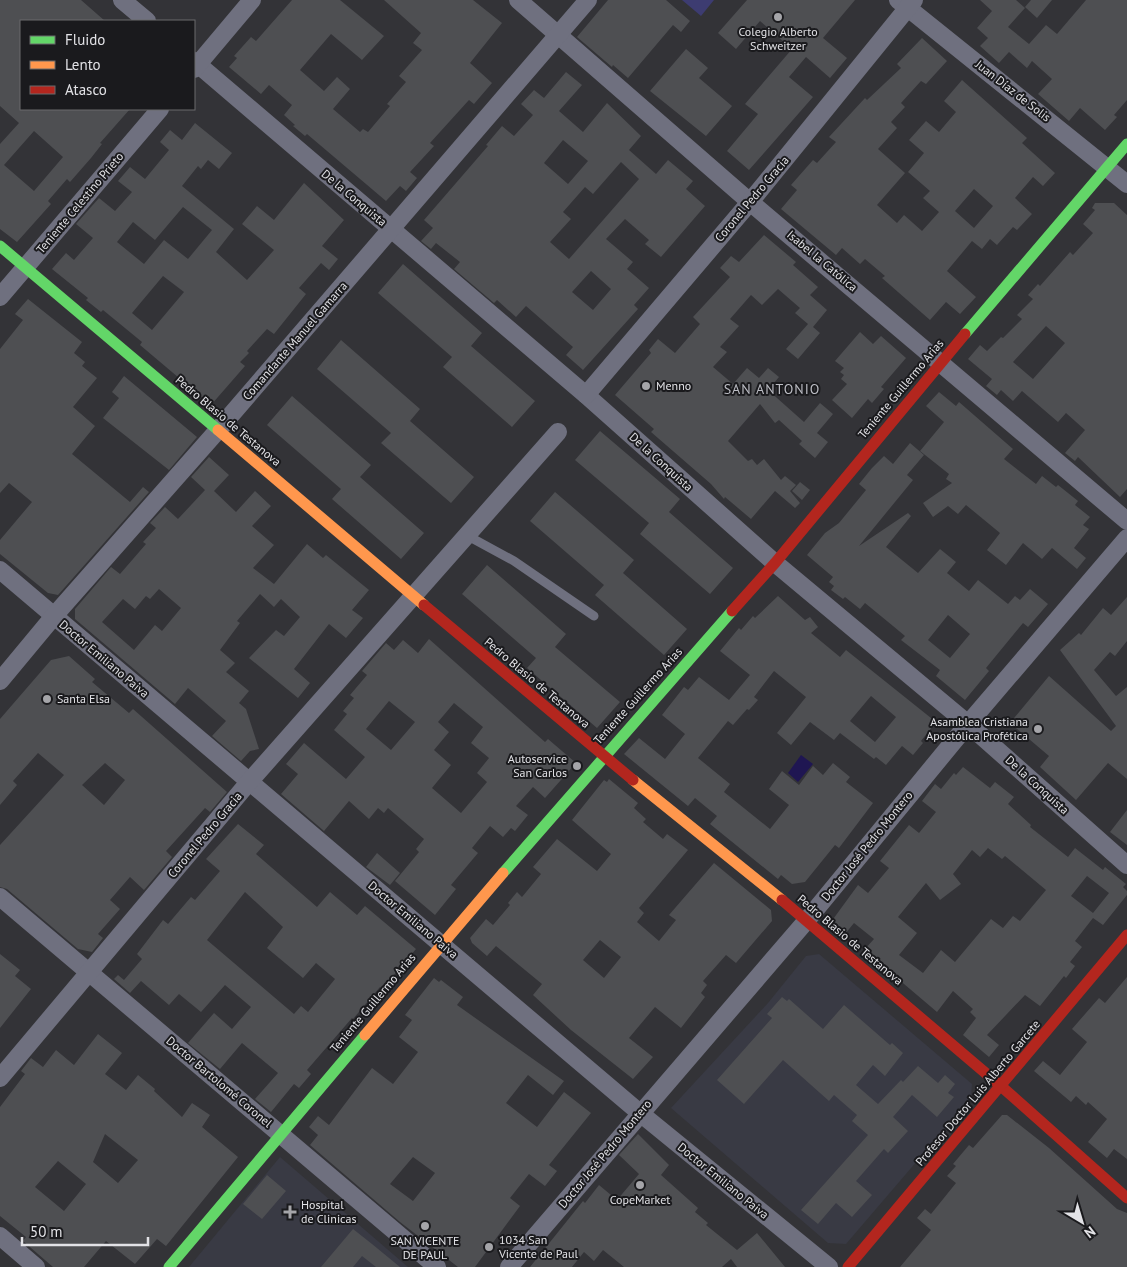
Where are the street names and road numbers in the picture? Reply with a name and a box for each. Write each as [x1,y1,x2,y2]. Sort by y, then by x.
street label: Juan Díaz de Solis [972,56,1054,125]
street label: Teniente Celestino Prieto [33,149,126,256]
street label: Coronel Pedro Gracia [711,153,792,245]
street label: De la Conquista [319,166,390,229]
street label: Isabel la Católica [784,227,861,295]
street label: Comandante Manuel Gamarra [239,278,350,403]
street label: Teniente Guillermo Arias [855,336,947,442]
street label: Pedro Blasio de Testanova [172,372,284,469]
street label: De la Conquista [626,429,696,494]
street label: Doctor Emiliano Paiva [56,617,152,701]
street label: Pedro Blasio de Testanova [481,634,593,731]
street label: Teniente Guillermo Arias [590,644,685,747]
street label: De la Conquista [1002,752,1072,817]
street label: Doctor José Pedro Montero [818,788,916,904]
street label: Coronel Pedro Gracia [164,789,245,881]
street label: Doctor Emiliano Paiva [365,878,461,962]
street label: Pedro Blasio de Testanova [794,891,906,988]
street label: Teniente Guillermo Arias [327,950,419,1056]
street label: Profesor Doctor Luis Alberto Garcete [912,1017,1043,1169]
street label: Doctor Bartolomé Coronel [163,1033,276,1131]
street label: Doctor José Pedro Montero [555,1096,654,1211]
street label: Doctor Emiliano Paiva [675,1139,772,1222]

